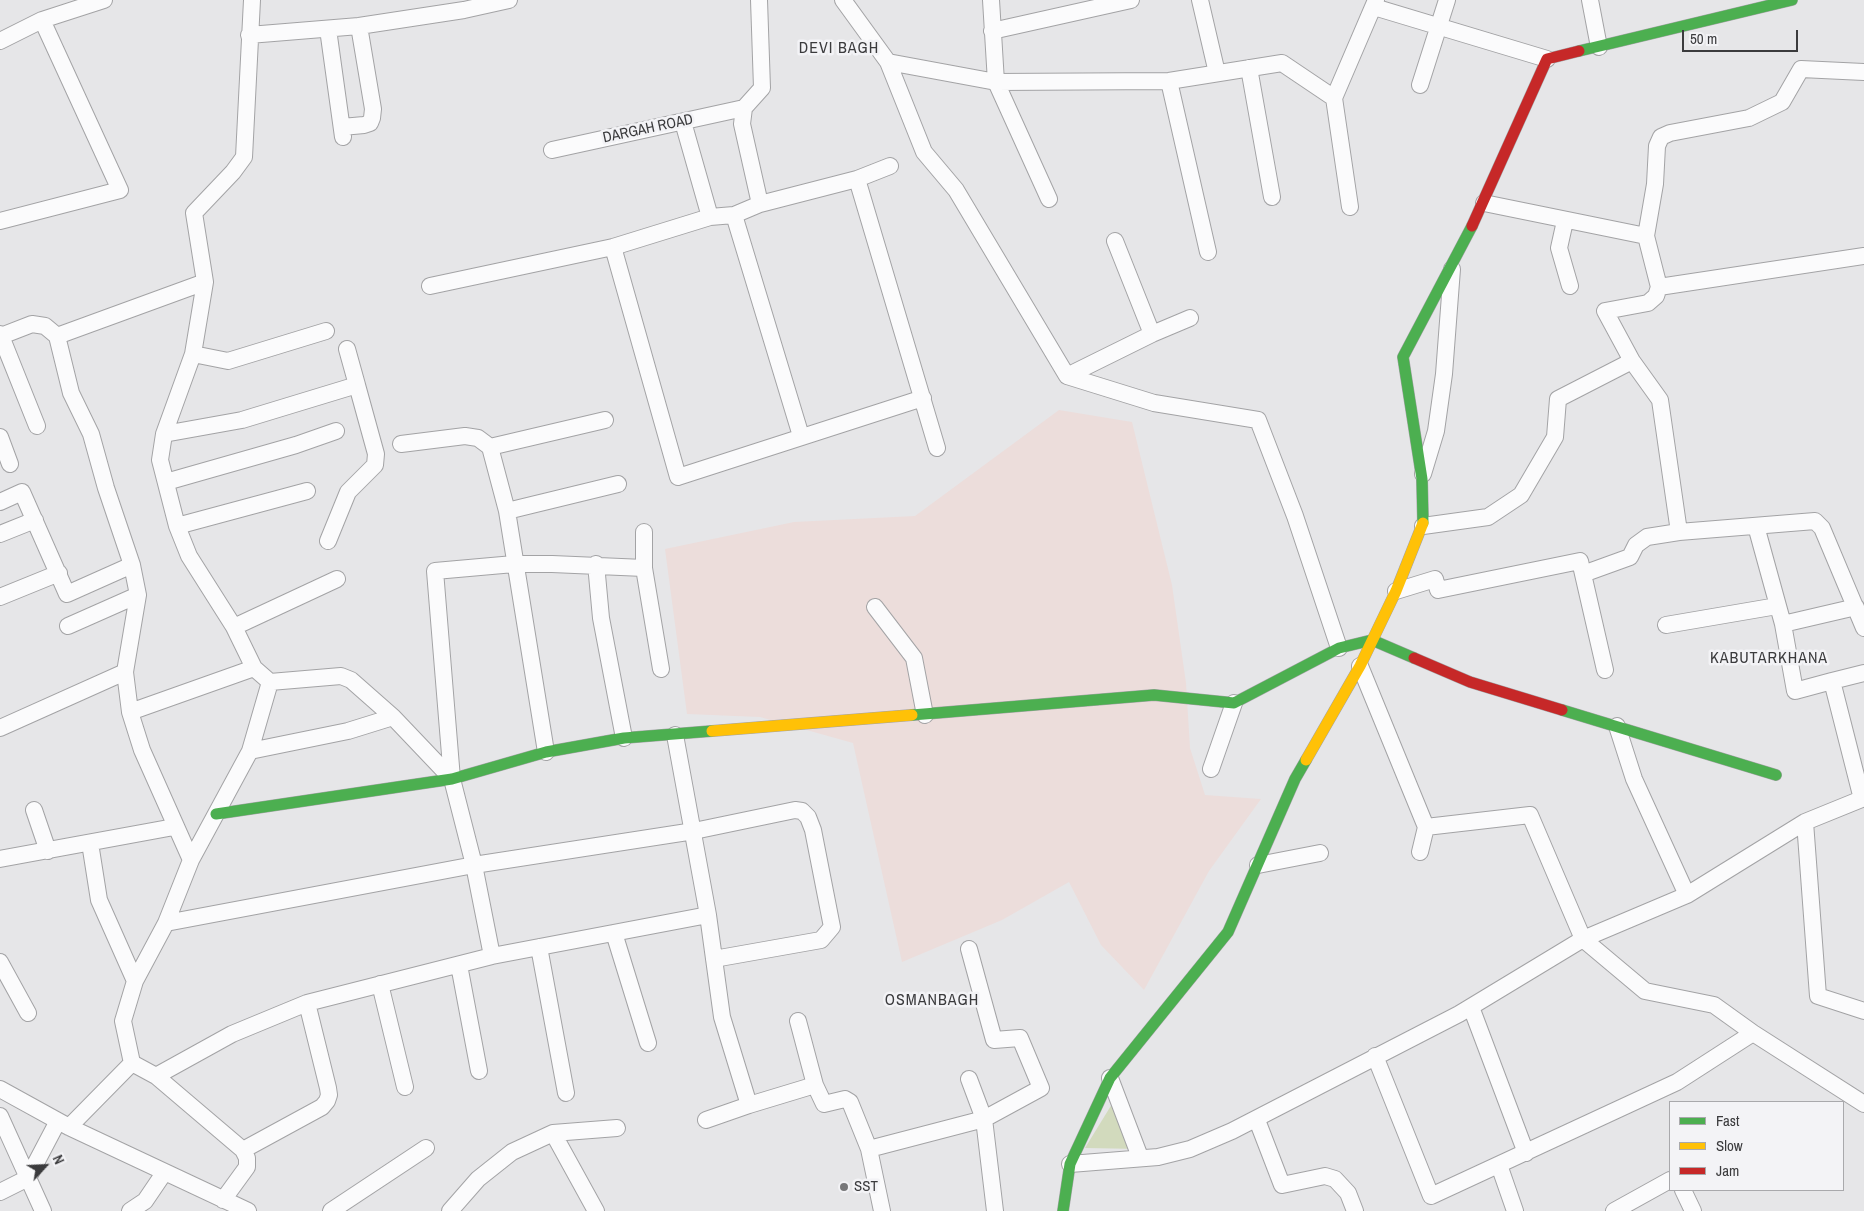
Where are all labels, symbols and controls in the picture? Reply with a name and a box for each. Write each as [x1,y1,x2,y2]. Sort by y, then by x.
scale bar [1684,20,1800,52]
text: 50 m [1690,28,1717,49]
district label: DEVI BAGH [798,39,880,59]
street label: DARGAH ROAD [601,111,695,147]
district label: KABUTARKHANA [1708,649,1830,669]
district label: OSMANBAGH [884,991,980,1011]
legend [1669,1101,1844,1191]
text: Fast [1716,1110,1739,1131]
text: Slow [1716,1135,1743,1156]
north arrow [20,1141,70,1191]
text: N [49,1152,69,1167]
text: Jam [1716,1160,1739,1181]
place label: SST [854,1178,878,1196]
marker: SST [838,1181,850,1193]

